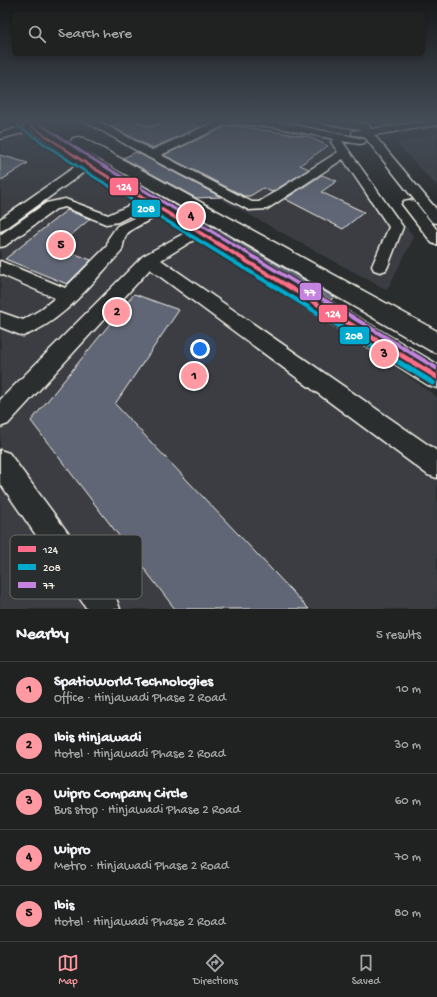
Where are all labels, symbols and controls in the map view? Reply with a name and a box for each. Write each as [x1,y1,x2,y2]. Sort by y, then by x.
search box [12,12,425,56]
icon: search [26,23,48,45]
text: Search here [58,25,132,43]
line badge: 124 [109,177,139,196]
text: 124 [115,182,132,194]
line badge: 208 [131,199,161,218]
pin: 4 [178,201,204,231]
text: 208 [137,204,155,216]
pin: 5 [48,230,74,260]
line badge: 77 [299,282,322,301]
text: 77 [303,288,317,300]
pin: 2 [104,297,130,327]
line badge: 124 [318,304,348,323]
text: 124 [324,309,341,321]
line badge: 208 [339,326,370,345]
text: 208 [345,331,363,343]
your location [190,339,210,359]
pin: 3 [371,339,397,369]
pin: 1 [181,361,207,391]
legend [10,535,142,599]
text: 124 [42,545,59,557]
text: 208 [43,563,61,575]
text: 77 [42,581,55,593]
text: Nearby [16,625,69,645]
text: 5 results [376,628,421,643]
text: SpatioWorld Technologies [54,673,213,691]
text: 1 [26,682,32,697]
text: 10 m [396,682,421,697]
text: Office · Hinjawadi Phase 2 Road [54,691,226,706]
text: Ibis Hinjawadi [54,729,141,747]
text: 2 [26,738,32,753]
text: 30 m [395,738,421,753]
text: Hotel · Hinjawadi Phase 2 Road [54,747,225,762]
text: Wipro Company Circle [54,785,187,803]
text: 3 [26,794,32,809]
text: 60 m [395,794,421,809]
text: Bus stop · Hinjawadi Phase 2 Road [54,803,240,818]
text: Wipro [54,841,90,859]
text: 4 [26,850,32,865]
text: 70 m [395,850,421,865]
text: Metro · Hinjawadi Phase 2 Road [54,859,229,874]
text: Ibis [54,897,74,915]
text: 5 [26,906,32,921]
text: 80 m [394,906,421,921]
text: Hotel · Hinjawadi Phase 2 Road [54,915,225,930]
tab: Map [57,952,79,988]
tab: Directions [193,952,238,988]
tab: Saved [352,952,380,988]

